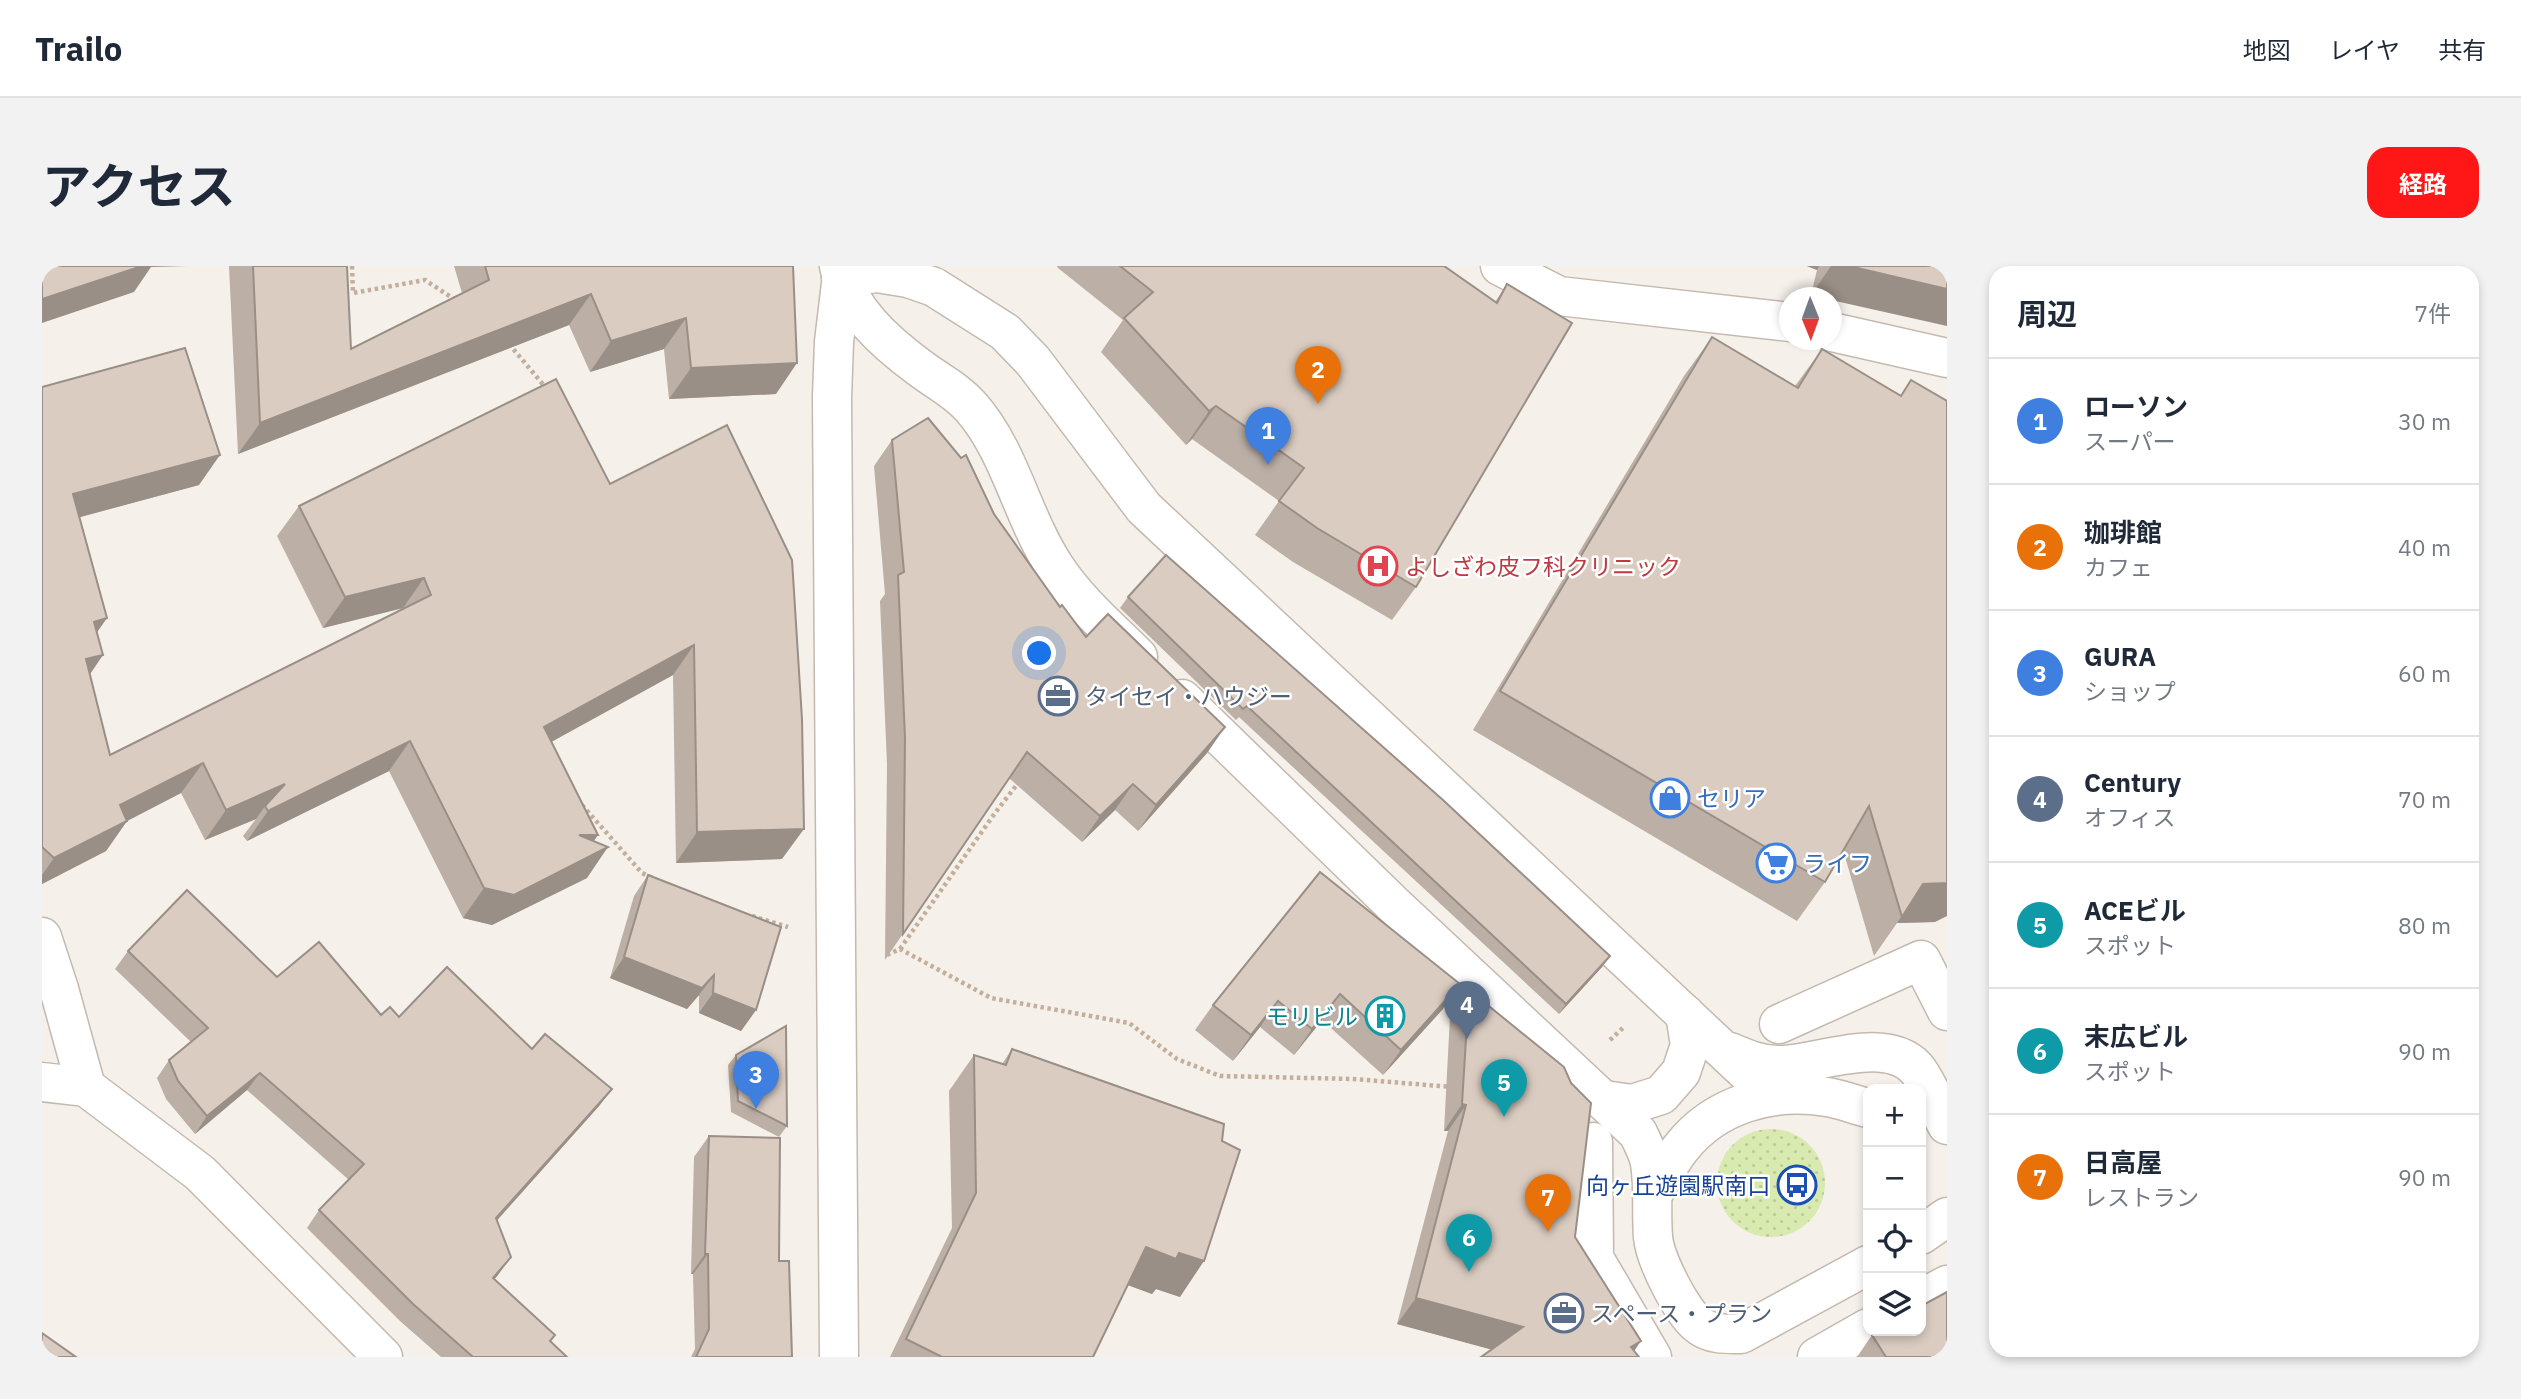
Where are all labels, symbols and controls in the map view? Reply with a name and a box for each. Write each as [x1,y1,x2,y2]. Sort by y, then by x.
text: Trailo [35,27,122,70]
text: 地図 [2243,34,2291,66]
text: レイヤ [2329,34,2400,66]
text: 共有 [2438,34,2486,66]
button: 経路 [2367,147,2479,218]
text: アクセス [42,154,236,217]
north arrow [1779,287,1842,350]
text: 周辺 [2017,294,2077,333]
text: 7件 [2414,298,2451,328]
pin: 2 [1295,346,1341,404]
text: ローソン [2084,389,2188,423]
text: 1 [2033,406,2047,436]
text: 30 m [2398,406,2451,436]
pin: 1 [1245,407,1291,465]
text: スーパー [2084,426,2176,456]
text: 珈琲館 [2084,515,2162,549]
text: 2 [2033,532,2047,562]
text: 40 m [2398,532,2451,562]
hospital icon: よしざわ皮フ科クリニック [1357,545,1399,587]
place label: よしざわ皮フ科クリニック [1405,551,1681,581]
text: カフェ [2084,552,2153,582]
your location [1022,636,1056,670]
text: GURA [2084,639,2156,673]
text: 3 [2033,658,2047,688]
text: 60 m [2398,658,2451,688]
office icon: タイセイ・ハウジー [1037,675,1079,717]
text: ショップ [2084,676,2176,706]
place label: タイセイ・ハウジー [1085,681,1292,711]
text: Century [2084,765,2181,799]
shop icon: セリア [1649,777,1691,819]
place label: セリア [1697,783,1766,813]
text: 4 [2033,784,2047,814]
text: 70 m [2398,784,2451,814]
text: オフィス [2084,802,2176,832]
supermarket icon: ライフ [1755,842,1797,884]
place label: ライフ [1803,848,1872,878]
text: ACEビル [2084,893,2186,927]
text: 5 [2033,910,2047,940]
text: 80 m [2398,910,2451,940]
text: スポット [2084,930,2176,960]
pin: 4 [1444,981,1490,1039]
building icon: モリビル [1364,995,1406,1037]
place label: モリビル [1266,1001,1358,1031]
text: 末広ビル [2084,1019,2188,1053]
text: 6 [2033,1036,2047,1066]
text: 90 m [2398,1036,2451,1066]
pin: 3 [733,1051,779,1109]
text: スポット [2084,1056,2176,1086]
pin: 5 [1481,1059,1527,1117]
map controls [1863,1084,1926,1336]
button: + [1863,1084,1926,1147]
text: 日高屋 [2084,1145,2162,1179]
button: − [1863,1147,1926,1210]
text: 7 [2033,1162,2047,1192]
text: 90 m [2398,1162,2451,1192]
bus stop icon: 向ヶ丘遊園駅南口 [1776,1164,1818,1206]
place label: 向ヶ丘遊園駅南口 [1586,1170,1770,1200]
pin: 7 [1525,1174,1571,1232]
text: レストラン [2084,1182,2199,1212]
button: locate [1863,1210,1926,1273]
pin: 6 [1446,1214,1492,1272]
button: layers [1863,1273,1926,1336]
office icon: スペース・プラン [1543,1292,1585,1334]
place label: スペース・プラン [1591,1298,1772,1328]

